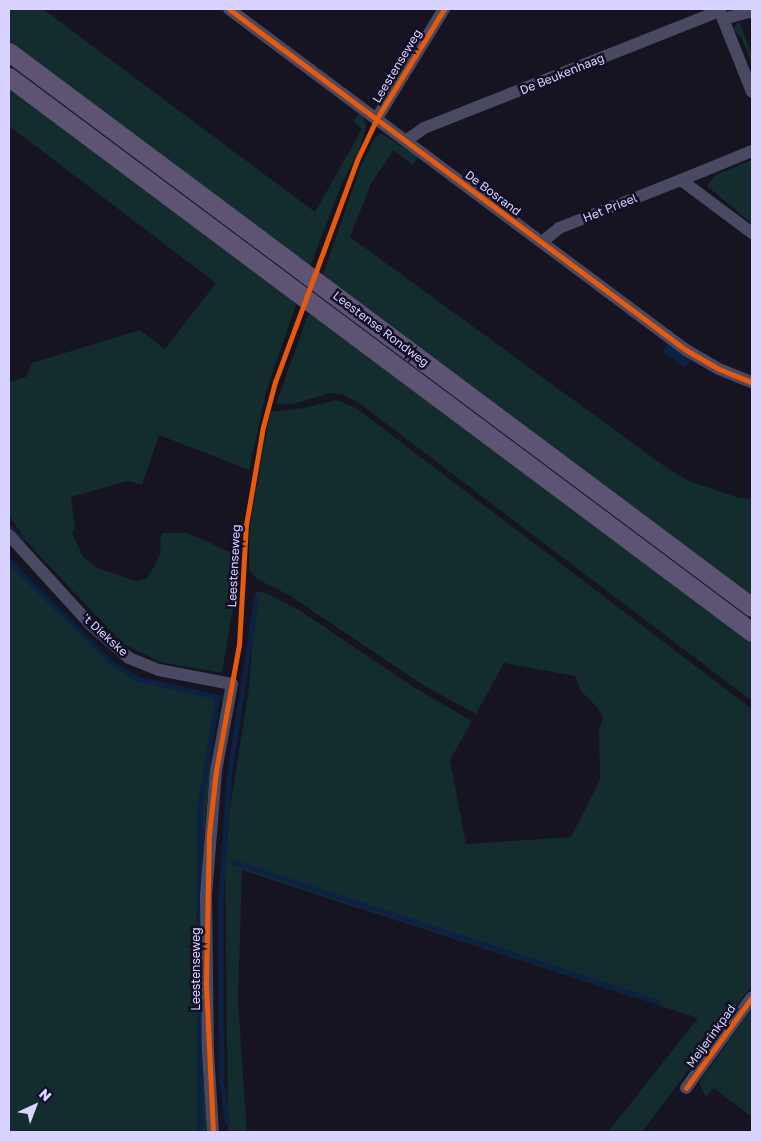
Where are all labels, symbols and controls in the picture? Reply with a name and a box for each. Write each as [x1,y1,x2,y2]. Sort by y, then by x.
street label: Leestenseweg [369,27,425,105]
street label: De Beukenhaag [518,51,606,97]
street label: De Bosrand [462,167,524,219]
street label: Het Prieel [581,191,639,225]
street label: Leestense Rondweg [330,288,432,370]
street label: Leestenseweg [225,524,243,608]
street label: 't Diekske [79,611,131,659]
street label: Leestenseweg [189,927,203,1011]
street label: Meijerinkpad [683,1002,739,1070]
north arrow [10,1081,60,1131]
text: N [36,1085,55,1105]

